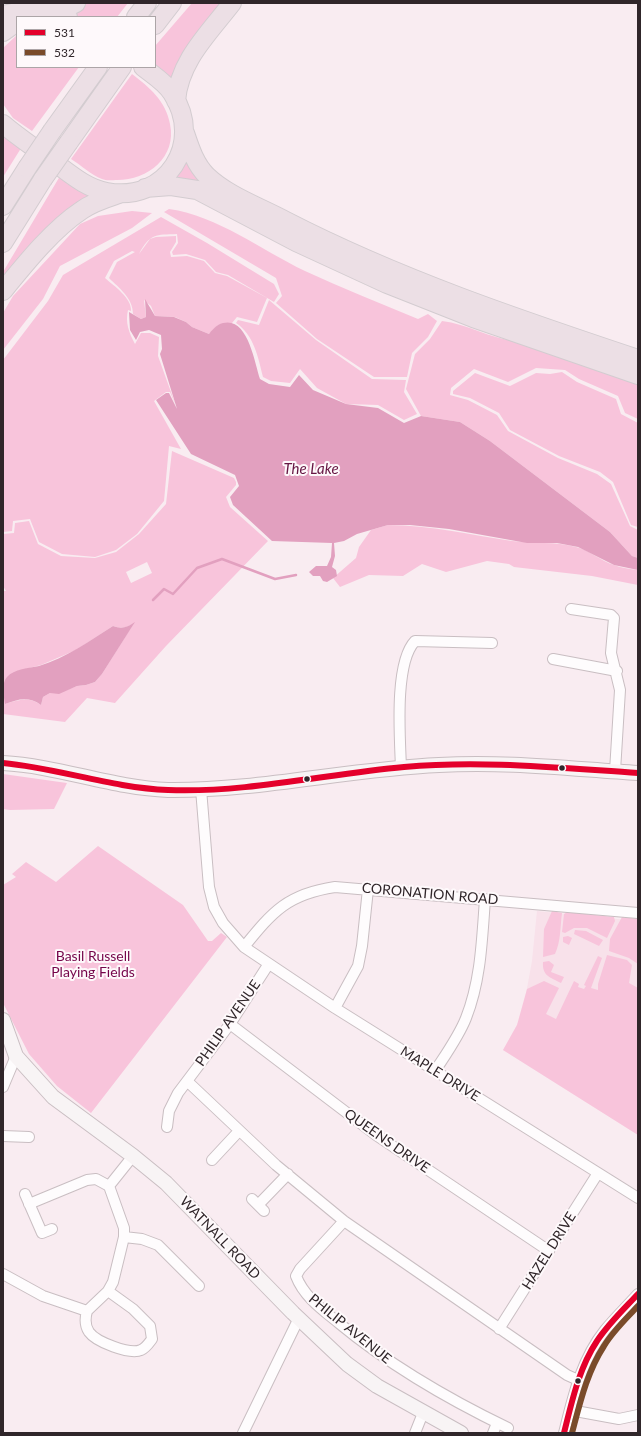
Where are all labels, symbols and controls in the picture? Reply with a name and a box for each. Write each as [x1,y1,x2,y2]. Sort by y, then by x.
legend [16,16,156,68]
text: 531 [54,25,75,40]
text: 532 [54,45,75,60]
water label: The Lake [283,460,339,478]
unlabelled marker [557,763,567,773]
unlabelled marker [302,774,312,784]
street label: CORONATION ROAD [361,880,499,908]
park label: Basil Russell Playing Fields [51,948,135,980]
street label: PHILIP AVENUE [192,977,264,1069]
street label: MAPLE DRIVE [397,1043,483,1105]
street label: QUEENS DRIVE [341,1105,433,1177]
street label: WATNALL ROAD [176,1193,264,1283]
street label: HAZEL DRIVE [518,1209,580,1293]
street label: PHILIP AVENUE [305,1291,395,1367]
unlabelled marker [573,1376,583,1386]

